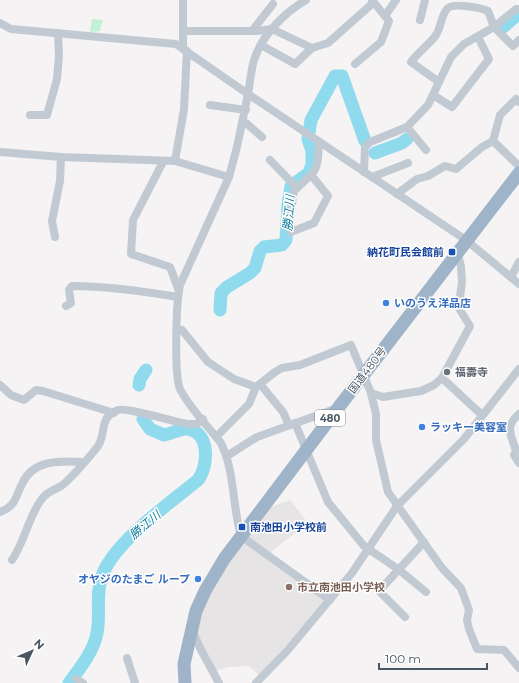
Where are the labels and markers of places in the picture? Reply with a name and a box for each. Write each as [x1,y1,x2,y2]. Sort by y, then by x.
place label: 納花町民会館前 [367,245,444,259]
marker: 納花町民会館前 [447,247,457,257]
place label: いのうえ洋品店 [394,296,471,310]
marker: いのうえ洋品店 [381,298,391,308]
place label: 福壽寺 [455,365,488,379]
marker: 福壽寺 [442,367,452,377]
place label: ラッキー美容室 [430,420,507,434]
marker: ラッキー美容室 [417,422,427,432]
place label: 南池田小学校前 [250,520,327,534]
marker: 南池田小学校前 [237,522,247,532]
place label: オヤジのたまご ループ [78,572,190,586]
marker: オヤジのたまご ループ [193,574,203,584]
place label: 市立南池田小学校 [297,580,385,594]
marker: 市立南池田小学校 [284,582,294,592]

